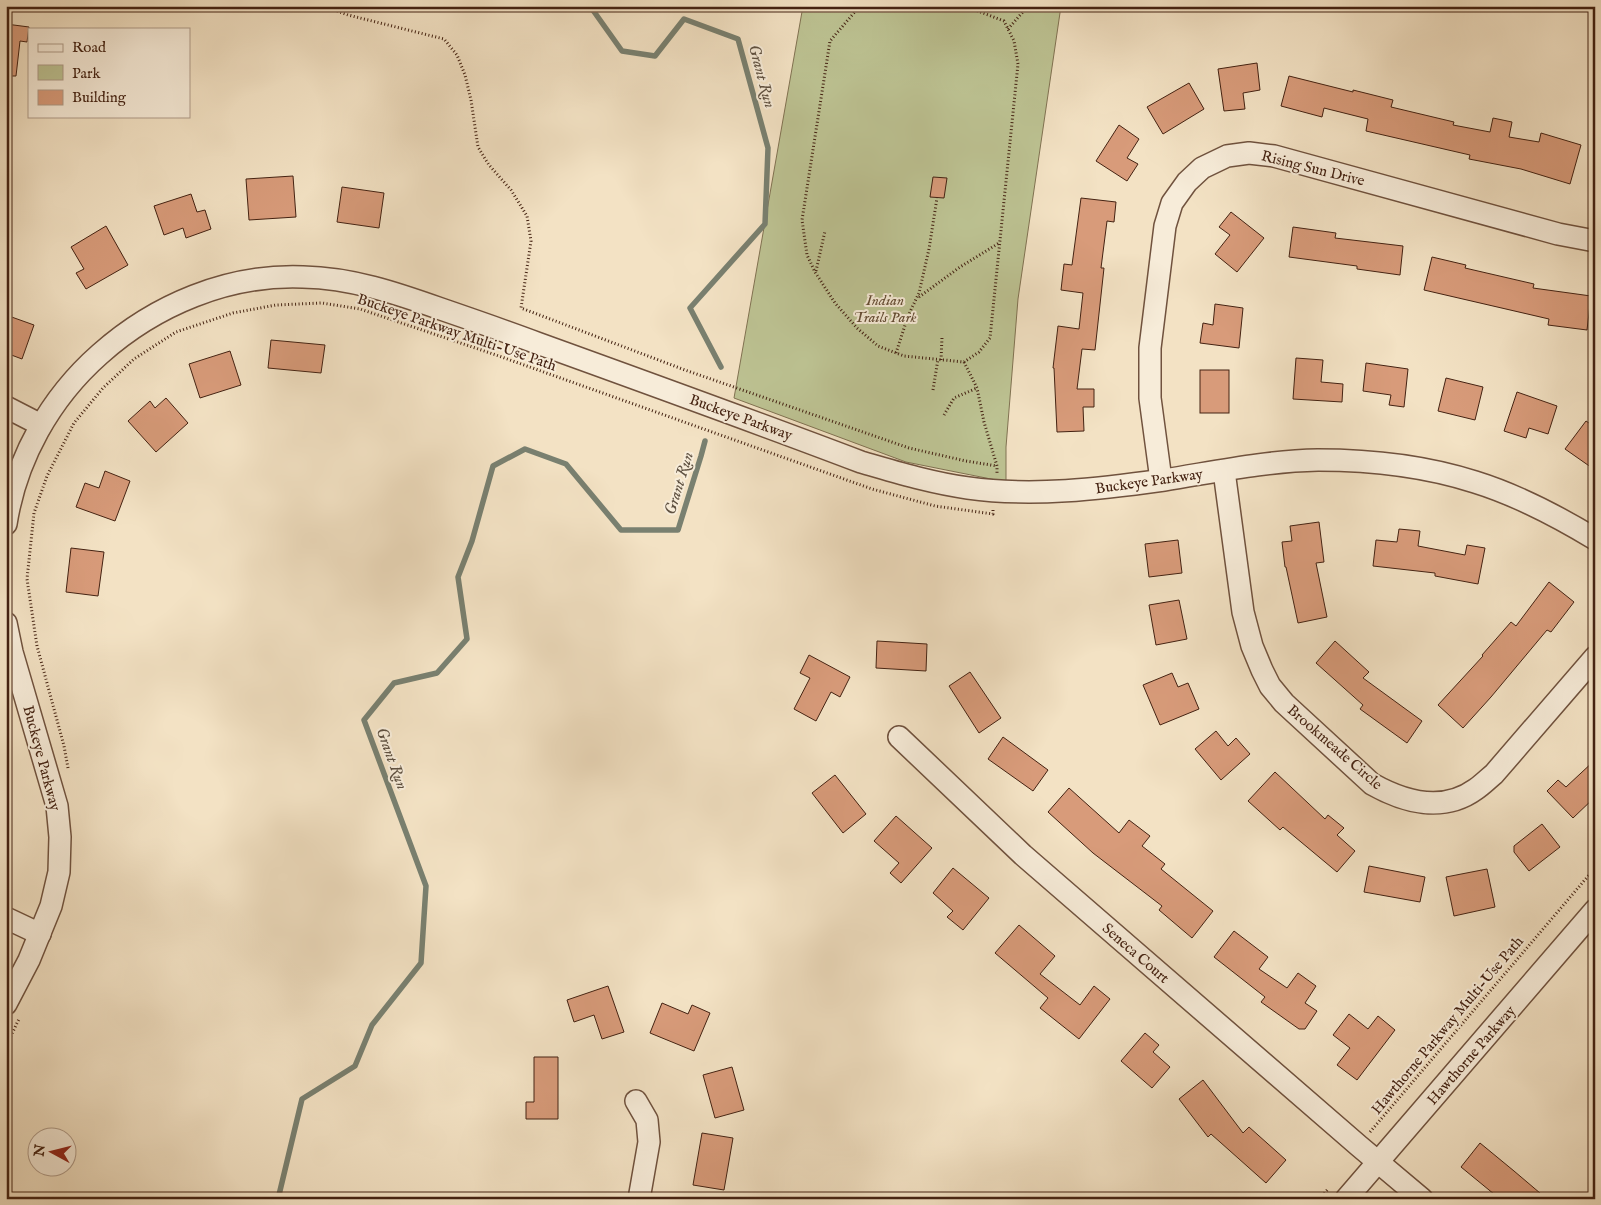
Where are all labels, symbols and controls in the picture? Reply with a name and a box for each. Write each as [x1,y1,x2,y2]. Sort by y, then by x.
legend [28,28,190,118]
text: Road [72,38,107,57]
water label: Grant Run [743,43,779,110]
text: Park [72,64,102,83]
text: Building [72,88,127,107]
street label: Rising Sun Drive [1259,146,1367,191]
street label: Buckeye Parkway Multi-Use Path [355,289,559,376]
park label: Indian Trails Park [854,291,917,327]
street label: Buckeye Parkway [687,390,796,445]
water label: Grant Run [661,450,699,517]
street label: Buckeye Parkway [1094,464,1205,498]
street label: Brookmeade Circle [1283,701,1386,794]
street label: Buckeye Parkway [18,703,65,813]
water label: Grant Run [371,725,412,793]
street label: Seneca Court [1098,919,1173,988]
street label: Hawthorne Parkway Multi-Use Path [1367,932,1527,1118]
street label: Hawthorne Parkway [1423,1002,1519,1108]
north arrow [28,1128,78,1178]
text: N [30,1143,50,1159]

